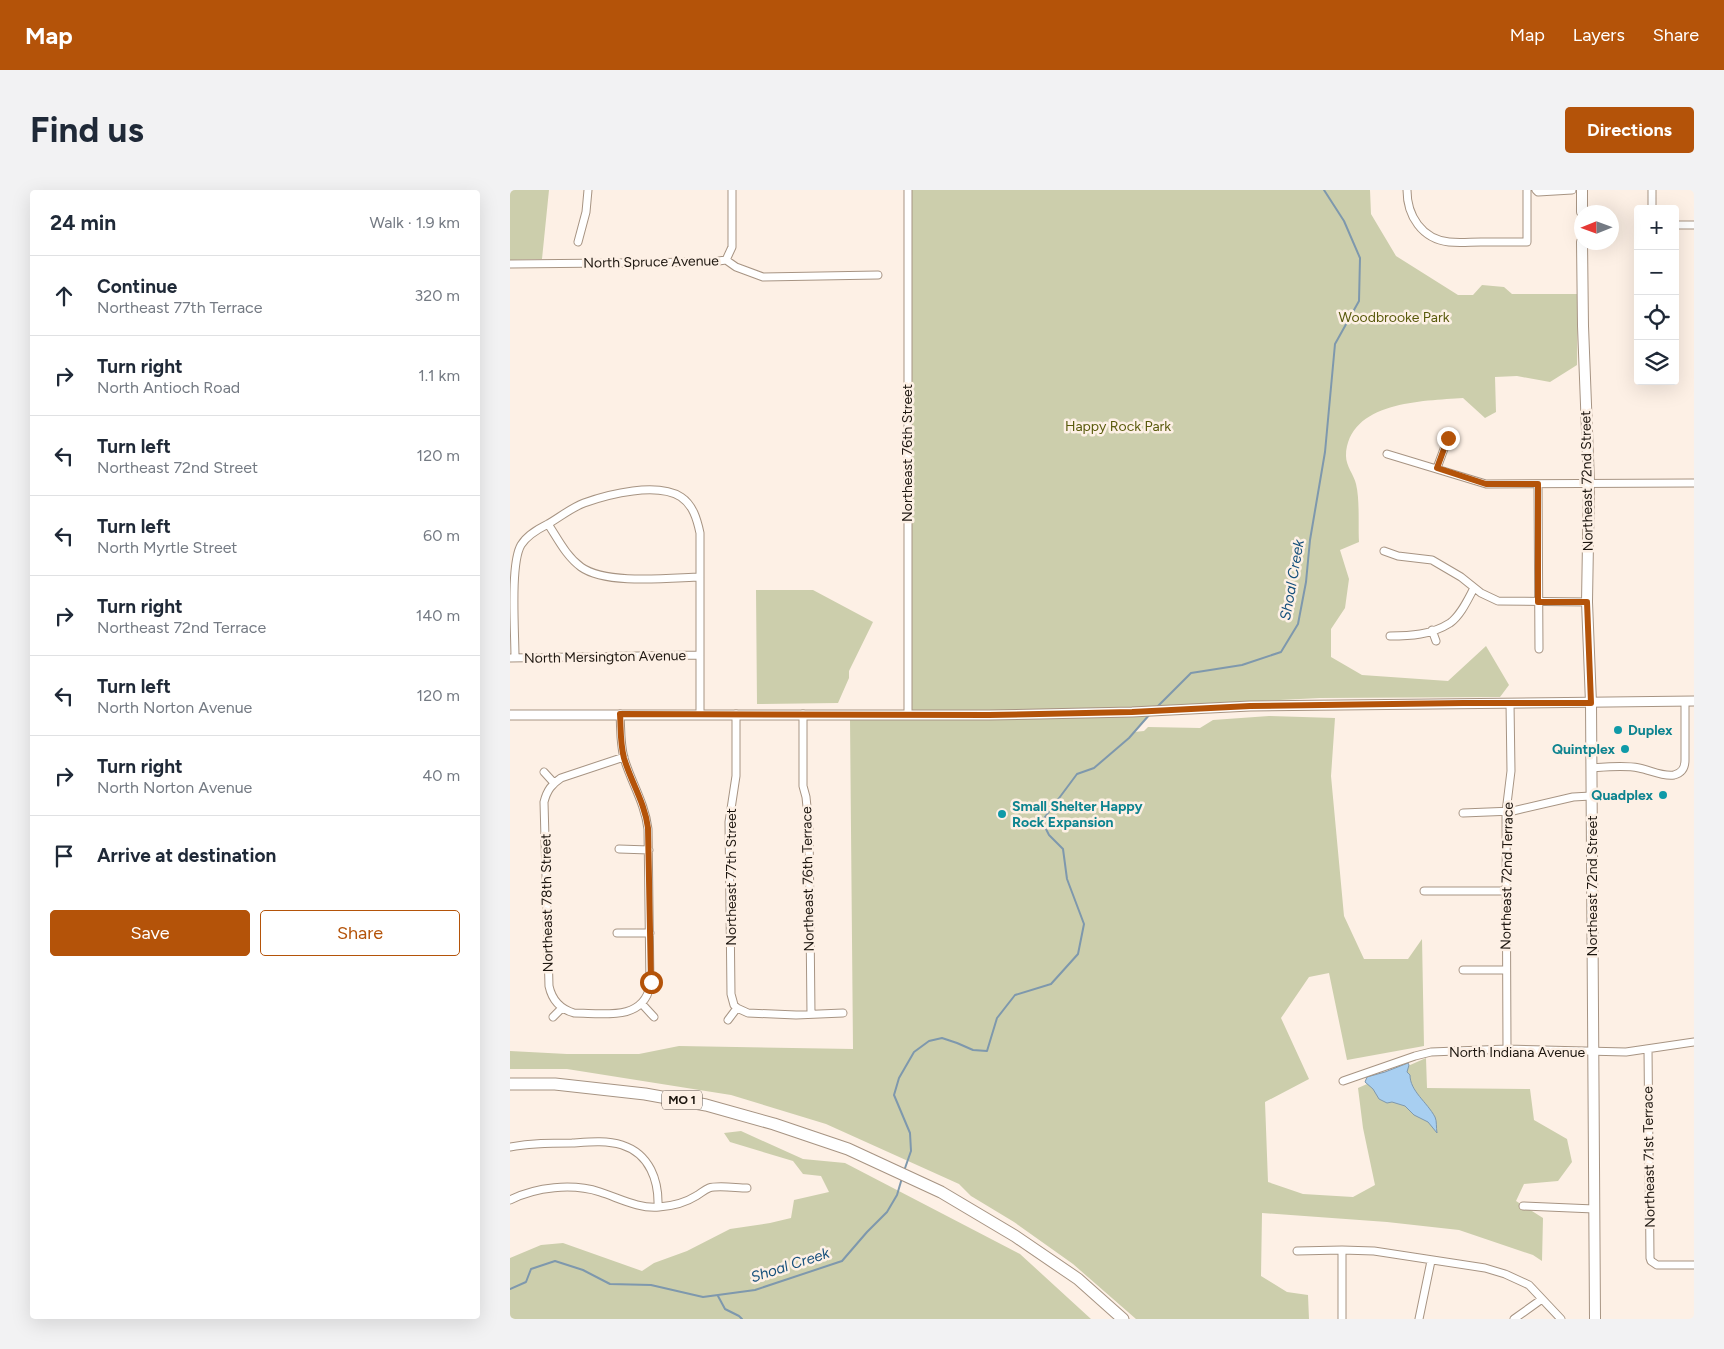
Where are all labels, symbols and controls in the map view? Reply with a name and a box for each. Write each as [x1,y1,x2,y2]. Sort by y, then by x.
text: Map [25,21,73,50]
text: Map [1510,24,1545,46]
text: Layers [1573,24,1625,46]
text: Share [1653,24,1699,46]
button: Directions [1565,107,1694,153]
text: Find us [30,109,144,151]
north arrow [1574,205,1619,250]
map controls [1634,205,1679,385]
button: + [1634,205,1679,250]
text: 24 min [50,210,116,235]
text: Walk · 1.9 km [370,213,460,232]
button: − [1634,250,1679,295]
street label: North Spruce Avenue [583,252,719,272]
text: Continue [97,275,177,298]
icon: ahead [50,282,78,310]
text: 320 m [415,286,460,305]
button: locate [1634,295,1679,340]
text: Northeast 77th Terrace [97,298,262,317]
park label: Woodbrooke Park [1339,309,1450,326]
button: layers [1634,340,1679,385]
text: Turn right [97,355,183,378]
icon: right [50,362,78,390]
text: 1.1 km [418,366,460,385]
text: North Antioch Road [97,378,240,397]
street label: Northeast 76th Street [899,384,916,522]
street label: Northeast 72nd Street [1577,410,1597,552]
park label: Happy Rock Park [1065,418,1171,435]
route end [1437,427,1460,450]
text: Turn left [97,435,171,458]
icon: left [50,442,78,470]
text: 120 m [417,446,460,465]
text: Northeast 72nd Street [97,458,258,477]
text: Turn left [97,515,171,538]
icon: left [50,522,78,550]
text: 60 m [423,526,460,545]
water label: Shoal Creek [1276,537,1308,622]
text: North Myrtle Street [97,538,237,557]
text: Turn right [97,595,183,618]
icon: right [50,602,78,630]
text: 140 m [416,606,460,625]
text: Northeast 72nd Terrace [97,618,266,637]
street label: North Mersington Avenue [524,647,687,667]
text: Turn left [97,675,171,698]
icon: left [50,682,78,710]
text: 120 m [417,686,460,705]
text: North Norton Avenue [97,698,252,717]
place label: Duplex [1628,722,1673,739]
marker: Duplex [1612,724,1624,736]
place label: Quintplex [1552,741,1615,758]
marker: Quintplex [1619,743,1631,755]
text: Turn right [97,755,183,778]
icon: right [50,762,78,790]
text: 40 m [422,766,460,785]
text: North Norton Avenue [97,778,252,797]
place label: Quadplex [1591,787,1653,804]
marker: Quadplex [1657,789,1669,801]
place label: Small Shelter Happy Rock Expansion [1012,798,1143,831]
street label: Northeast 72nd Terrace [1497,802,1517,950]
street label: Northeast 76th Terrace [798,806,818,952]
street label: Northeast 77th Street [723,808,740,946]
marker: Small Shelter Happy Rock Expansion [996,808,1008,820]
street label: Northeast 72nd Street [1584,816,1601,956]
street label: Northeast 78th Street [537,833,557,973]
icon: arrive [50,842,78,870]
text: Arrive at destination [97,844,276,867]
button: Save [50,910,250,956]
button: Share [260,910,460,956]
route start [640,971,663,994]
street label: North Indiana Avenue [1449,1044,1585,1061]
street label: Northeast 71st Terrace [1639,1086,1659,1228]
road number: MO 1 [662,1090,702,1110]
water label: Shoal Creek [748,1244,832,1286]

